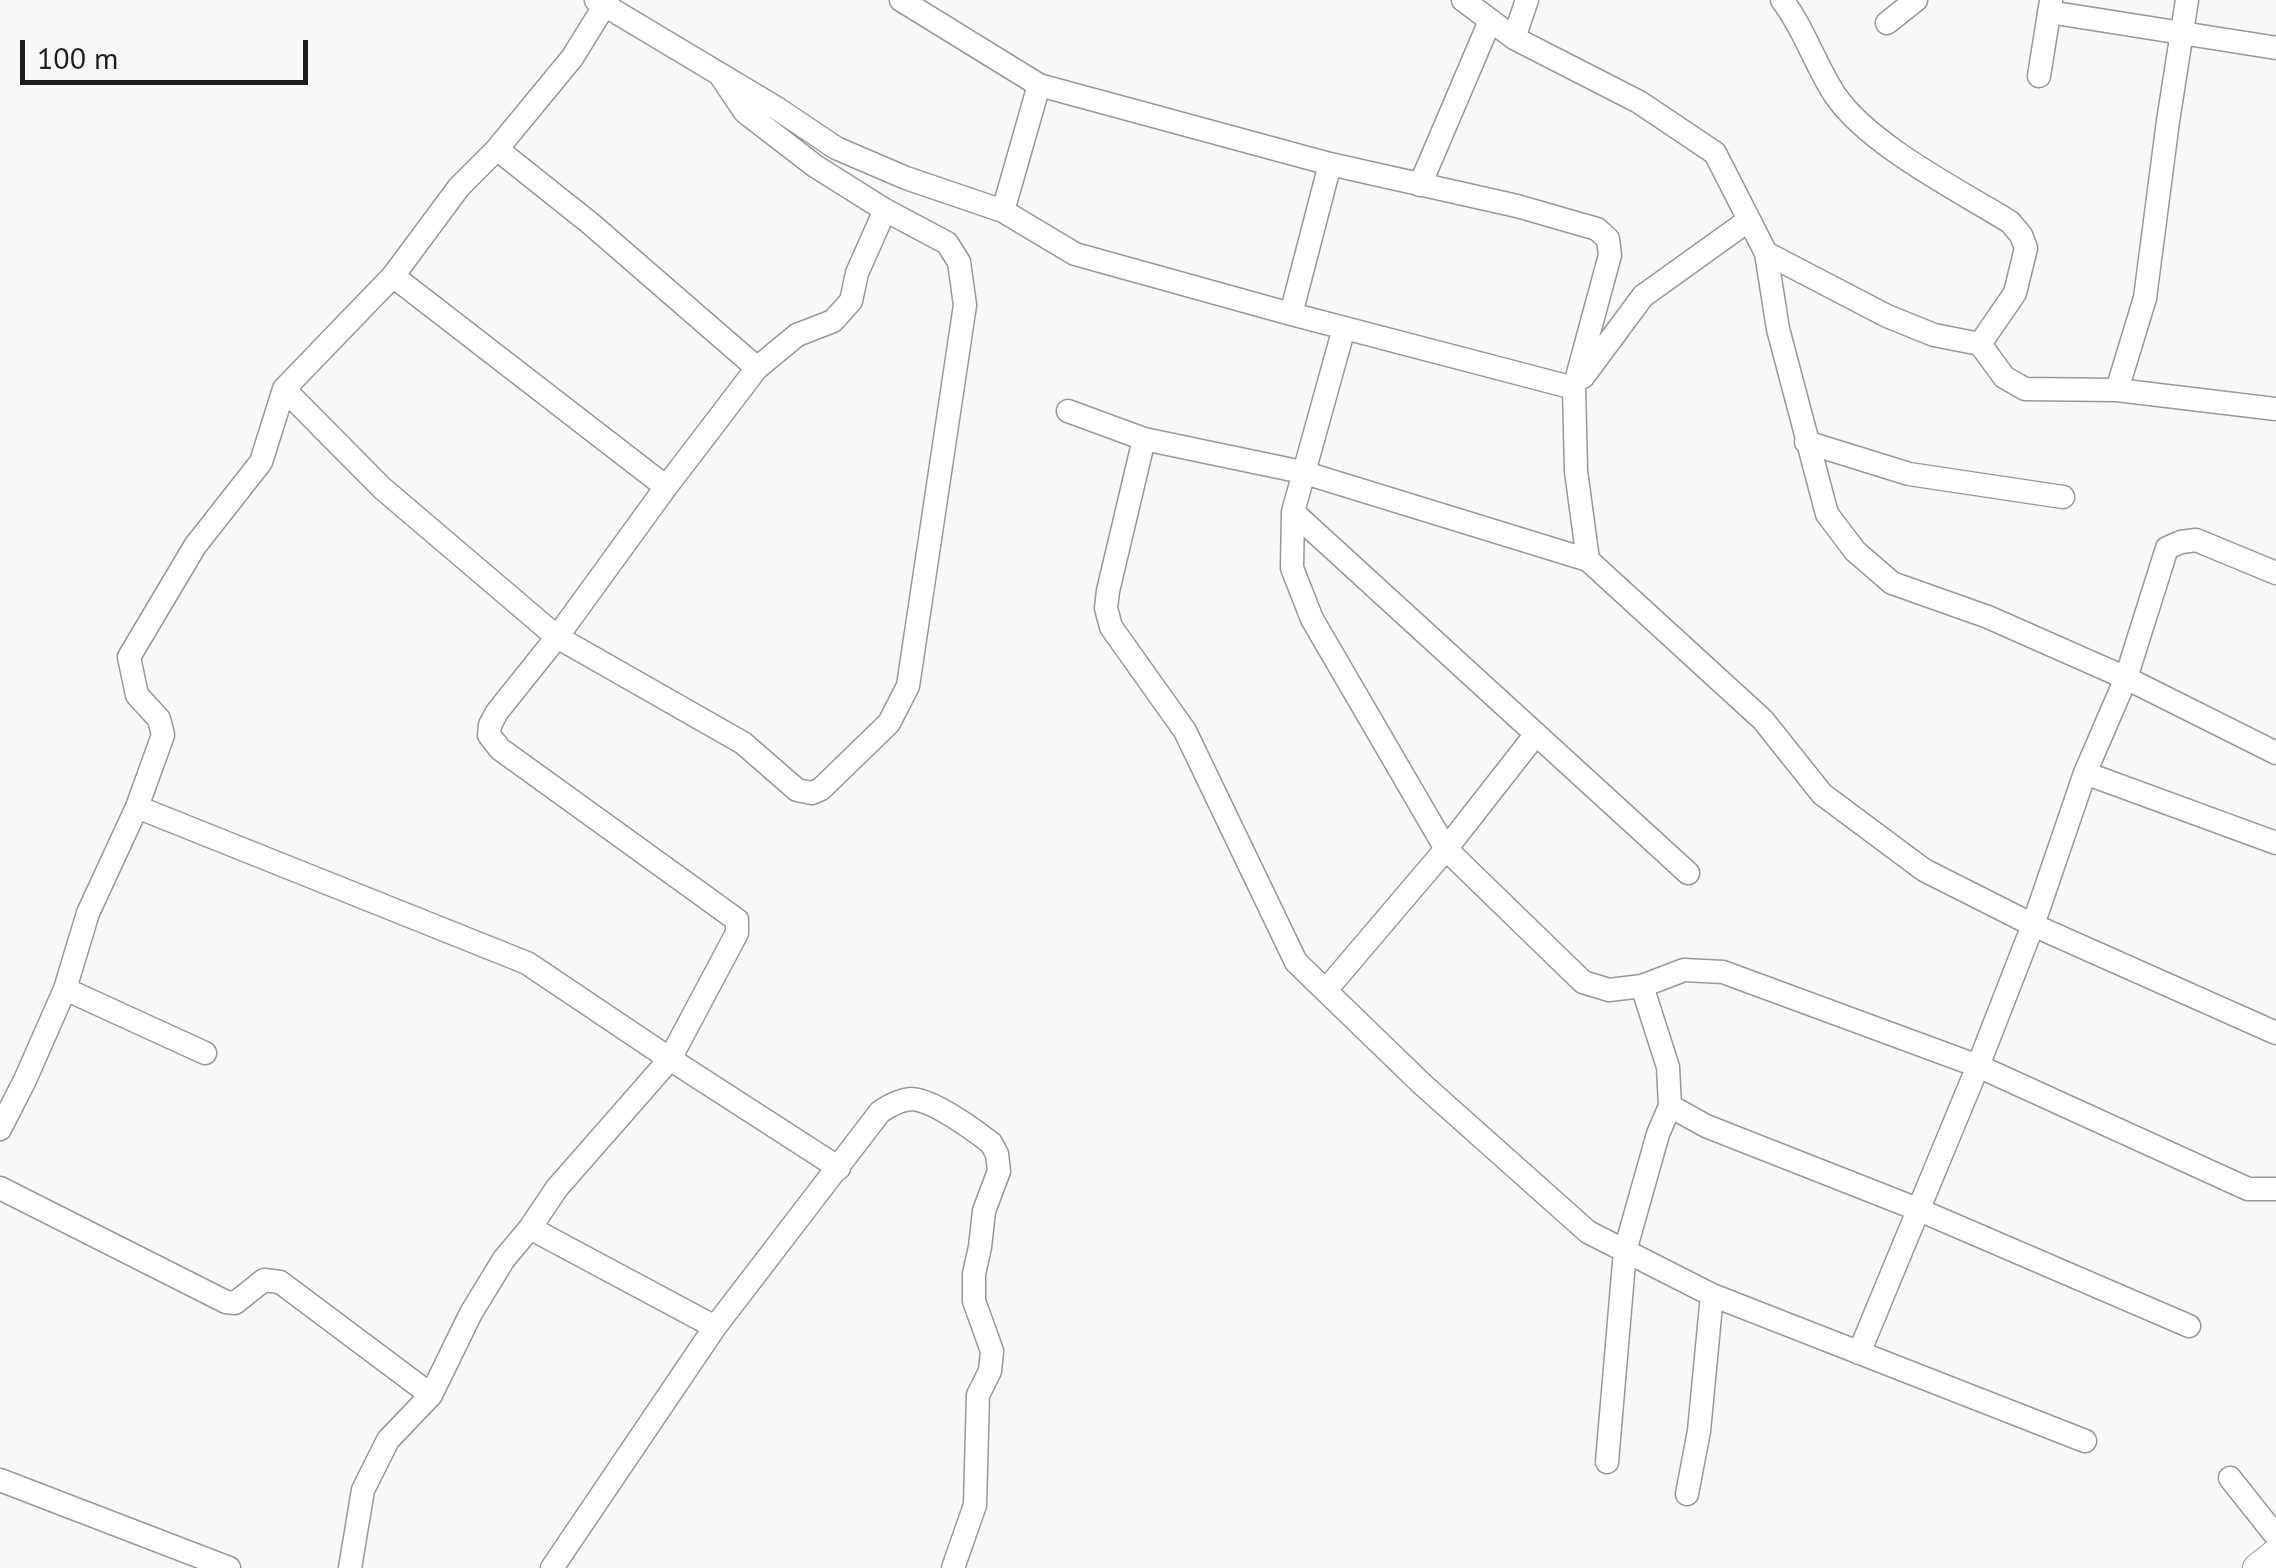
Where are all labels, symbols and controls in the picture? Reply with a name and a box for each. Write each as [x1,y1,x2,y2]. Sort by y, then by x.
scale bar [25,20,312,82]
text: 100 m [37,38,118,77]

